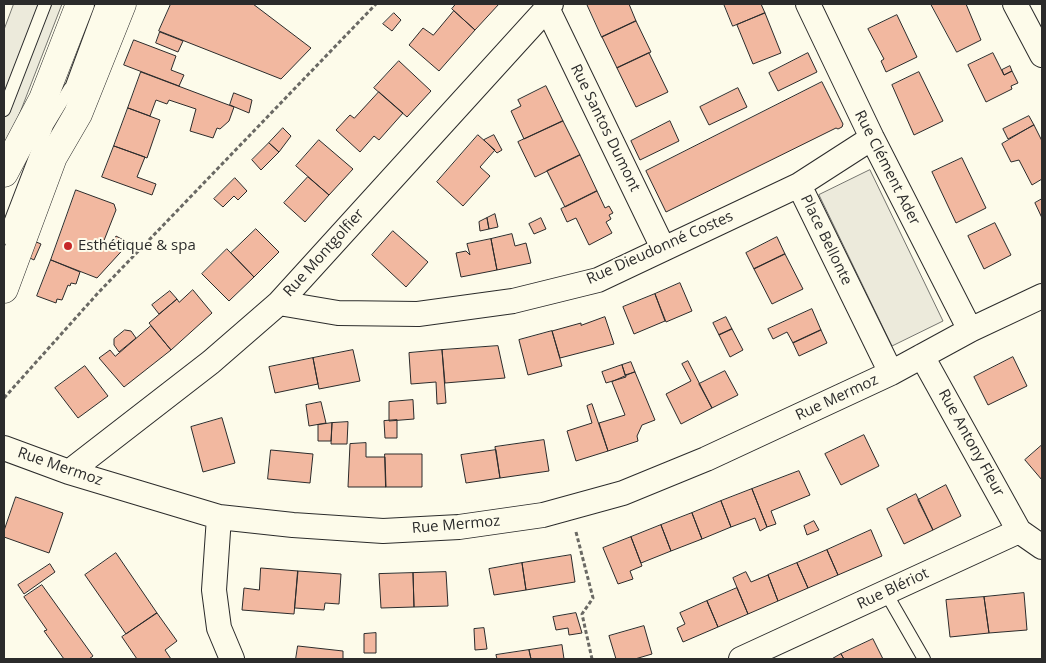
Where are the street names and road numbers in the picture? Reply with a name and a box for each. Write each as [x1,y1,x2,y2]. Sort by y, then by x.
street label: Rue Santos Dumont [566,61,644,195]
street label: Rue Clément Ader [850,108,924,228]
street label: Place Bellonte [796,192,856,288]
street label: Rue Montgolfier [280,205,368,301]
street label: Rue Dieudonné Costes [584,208,736,288]
street label: Rue Mermoz [793,371,881,425]
street label: Rue Antony Fleur [934,386,1008,500]
street label: Rue Mermoz [15,444,105,490]
street label: Rue Mermoz [411,512,501,538]
street label: Rue Blériot [854,565,932,613]

